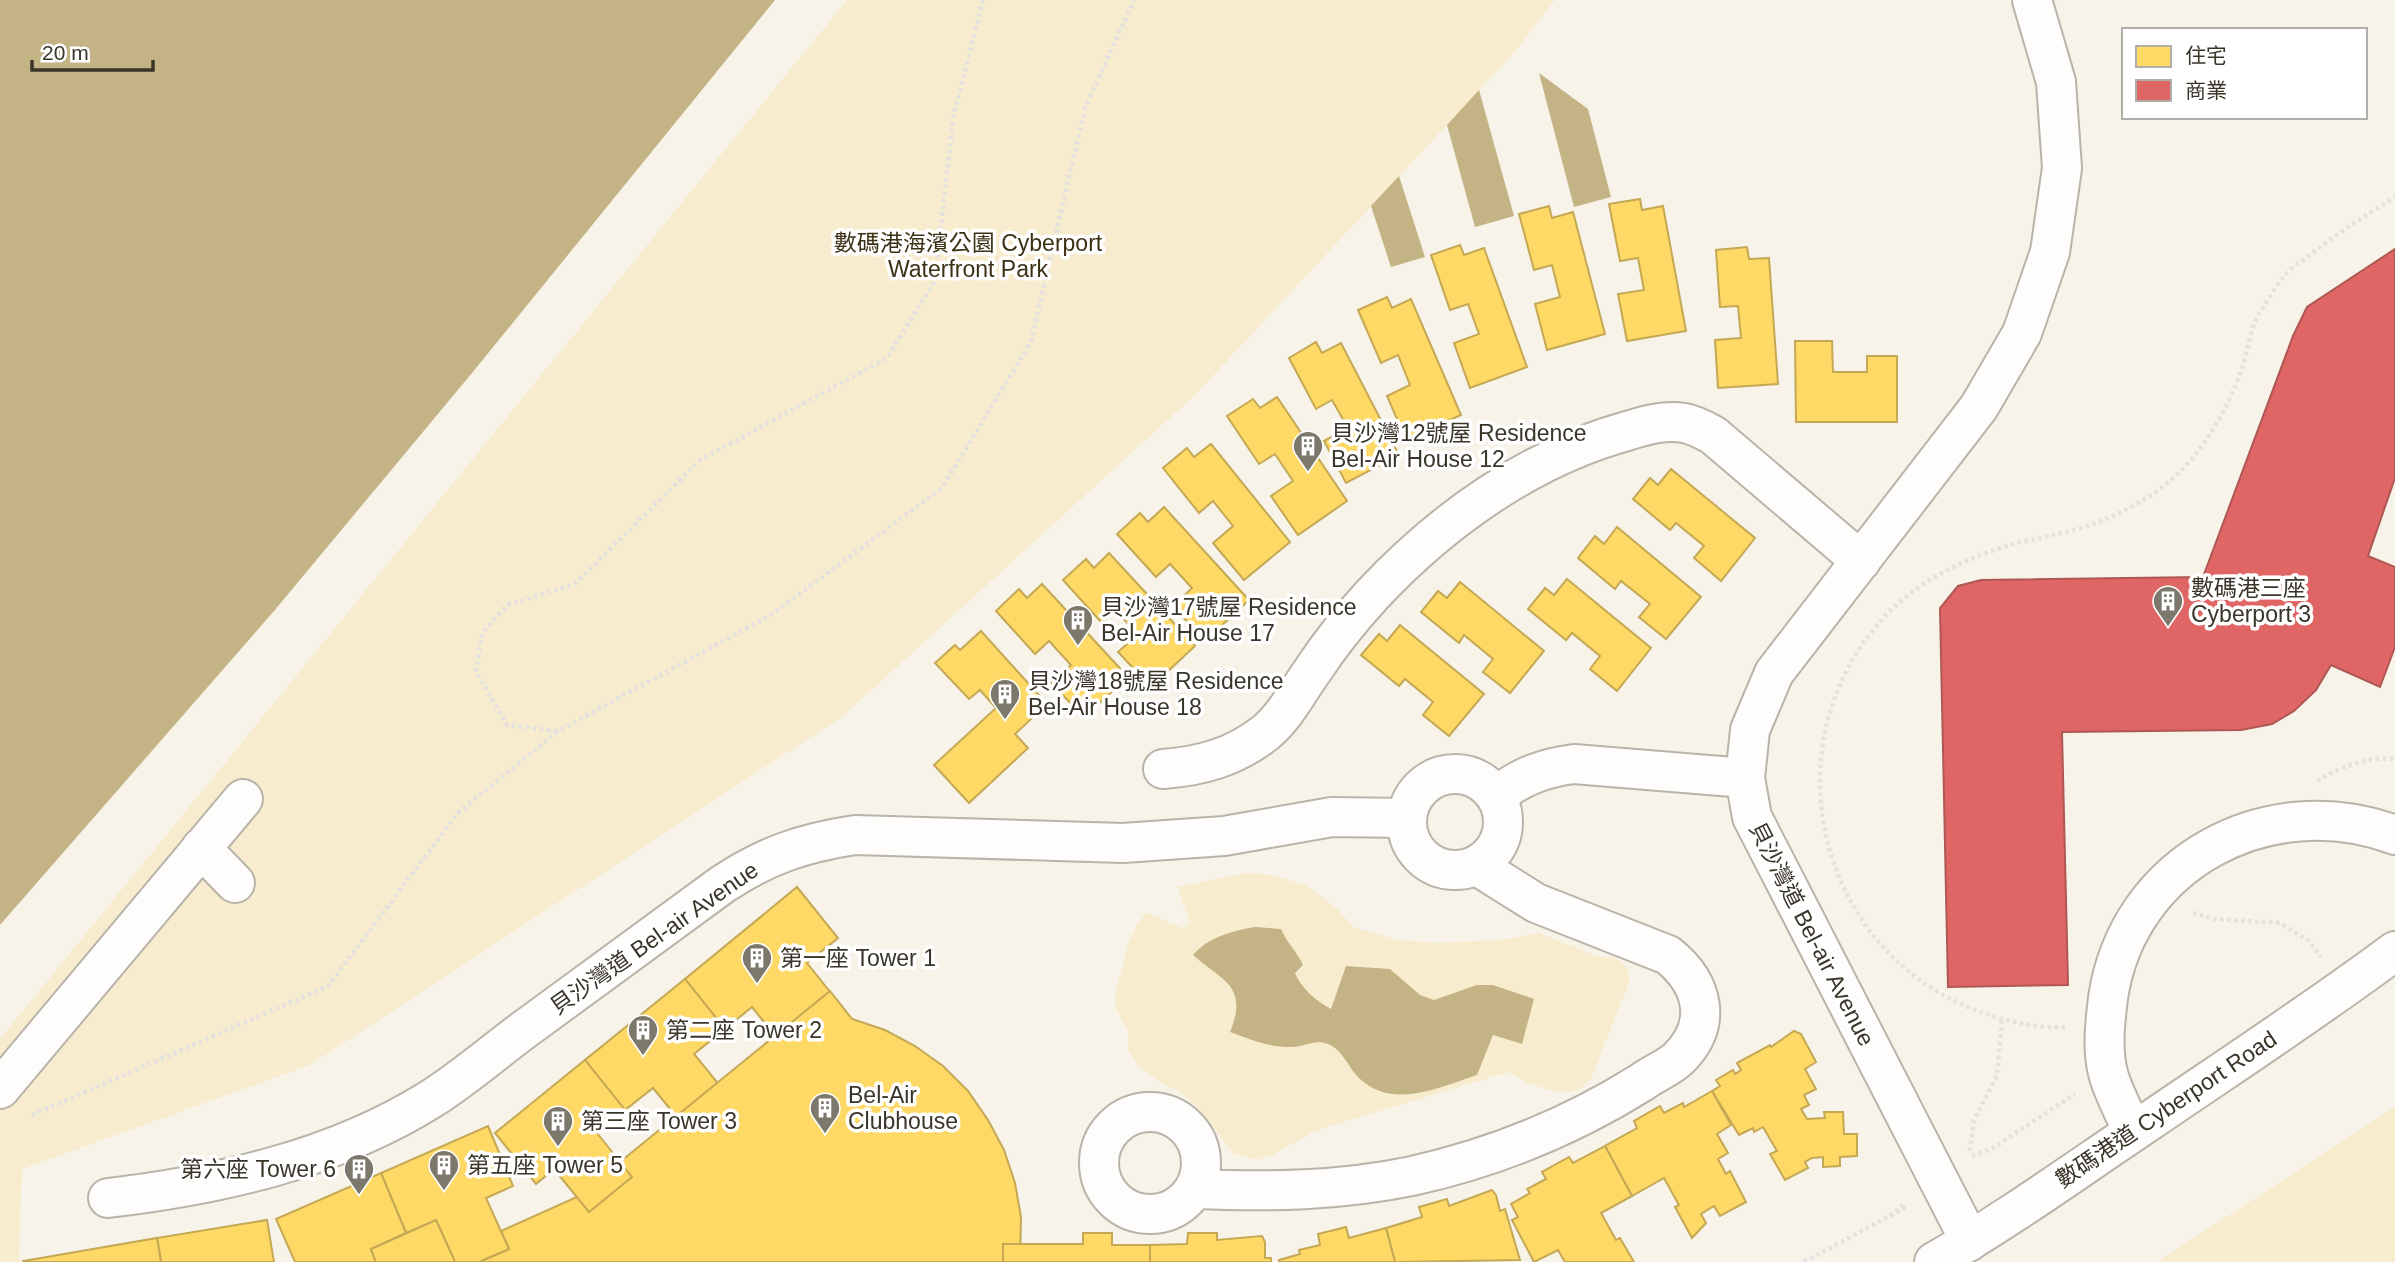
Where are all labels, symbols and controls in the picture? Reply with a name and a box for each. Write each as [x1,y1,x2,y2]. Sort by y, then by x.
scale bar [32,28,152,72]
legend [2122,28,2367,119]
text: 20 m [42,41,89,64]
text: 住宅 [2185,44,2227,67]
text: 商業 [2185,79,2227,102]
park label: 數碼港海濱公園 Cyberport Waterfront Park [834,230,1103,282]
place label: 貝沙灣12號屋 Residence Bel-Air House 12 [1331,420,1587,472]
building icon: 貝沙灣12號屋 Residence Bel-Air House 12 [1291,429,1325,473]
place label: 數碼港三座 Cyberport 3 [2191,575,2311,627]
building icon: 數碼港三座 Cyberport 3 [2151,584,2185,628]
place label: 貝沙灣17號屋 Residence Bel-Air House 17 [1101,594,1357,646]
building icon: 貝沙灣17號屋 Residence Bel-Air House 17 [1061,603,1095,647]
place label: 貝沙灣18號屋 Residence Bel-Air House 18 [1028,668,1284,720]
building icon: 貝沙灣18號屋 Residence Bel-Air House 18 [988,677,1022,721]
street label: 貝沙灣道 Bel-air Avenue [1744,818,1880,1050]
street label: 貝沙灣道 Bel-air Avenue [545,856,763,1020]
building icon: 第一座 Tower 1 [740,941,774,985]
place label: 第一座 Tower 1 [780,945,936,971]
building icon: 第二座 Tower 2 [626,1013,660,1057]
place label: 第二座 Tower 2 [666,1017,822,1043]
street label: 數碼港道 Cyberport Road [2051,1025,2281,1193]
place label: Bel-Air Clubhouse [848,1082,958,1134]
building icon: Bel-Air Clubhouse [808,1091,842,1135]
building icon: 第三座 Tower 3 [541,1104,575,1148]
place label: 第三座 Tower 3 [581,1108,737,1134]
building icon: 第五座 Tower 5 [427,1148,461,1192]
building icon: 第六座 Tower 6 [342,1152,376,1196]
place label: 第五座 Tower 5 [467,1152,623,1178]
place label: 第六座 Tower 6 [180,1156,336,1182]

